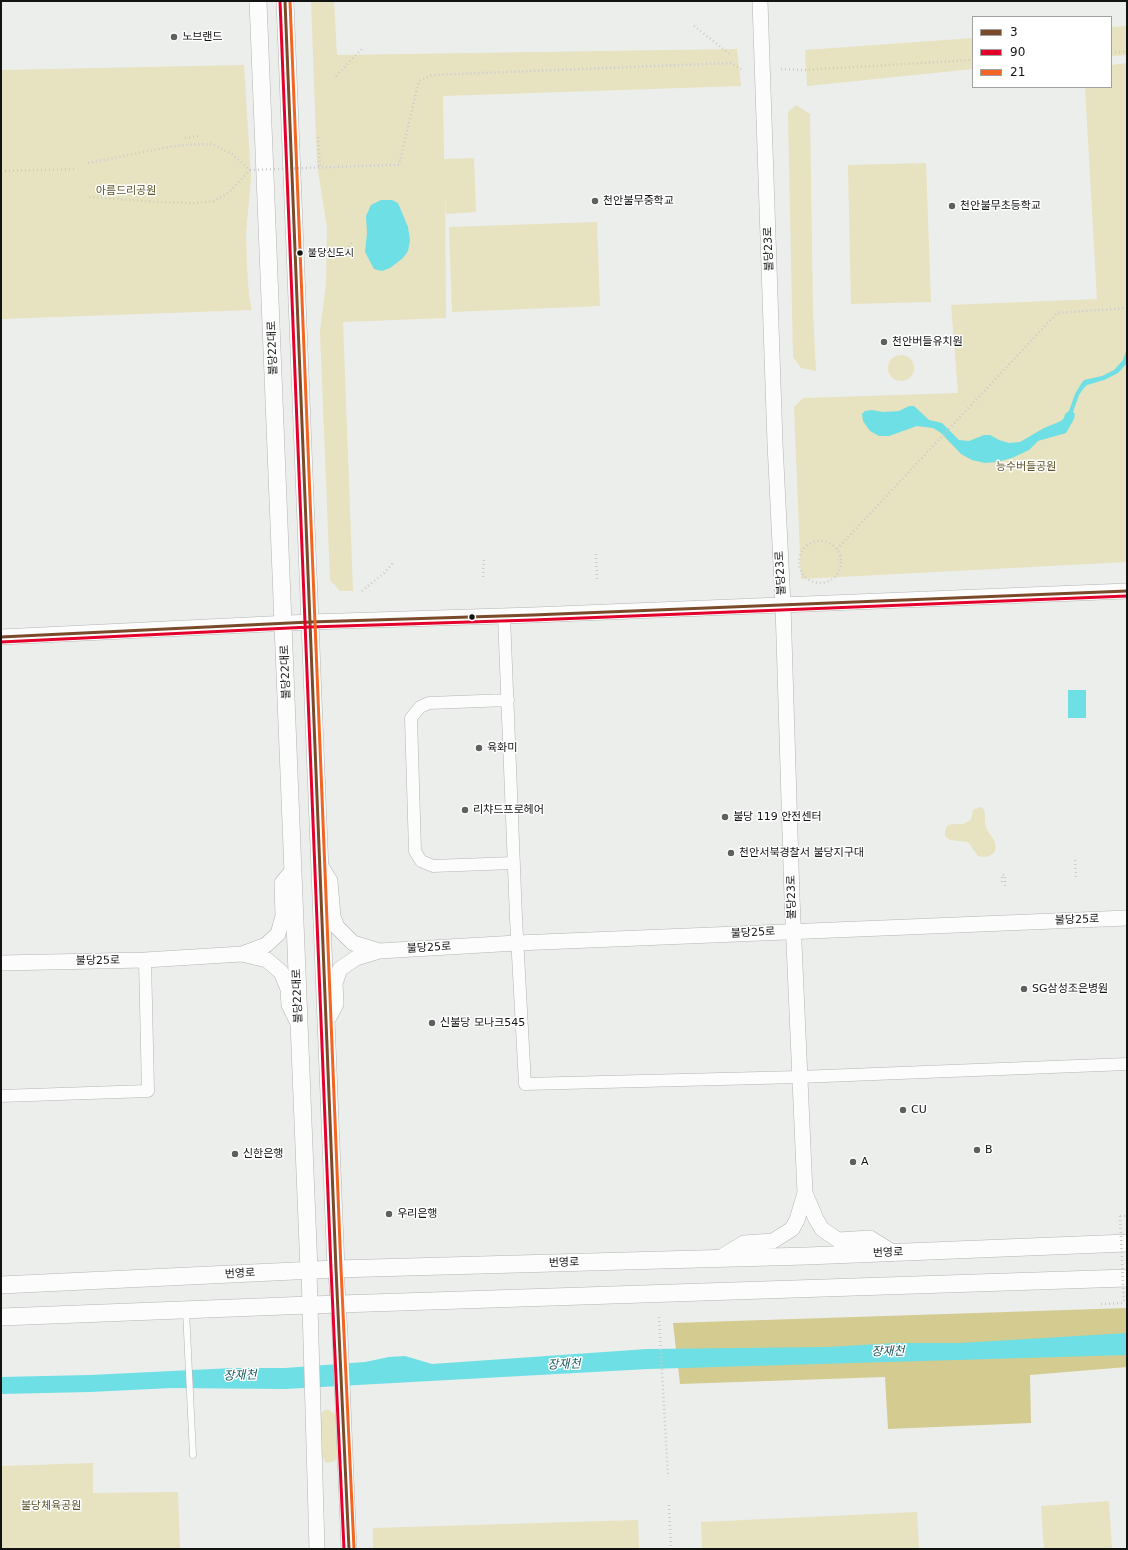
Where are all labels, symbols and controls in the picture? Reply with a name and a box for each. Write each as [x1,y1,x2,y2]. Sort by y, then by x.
legend [972,16,1112,88]
text: 3 [1010,25,1018,39]
place label: 노브랜드 [182,30,222,44]
marker: 노브랜드 [169,32,179,42]
text: 90 [1010,45,1025,59]
text: 21 [1010,65,1025,79]
park label: 아름드리공원 [96,184,156,198]
place label: 천안불무중학교 [603,194,674,208]
marker: 천안불무중학교 [590,196,600,206]
place label: 천안불무초등학교 [960,199,1041,213]
marker: 천안불무초등학교 [947,201,957,211]
street label: 불당23로 [762,227,776,271]
place label: 불당신도시 [308,247,354,259]
marker: 불당신도시 [295,248,305,258]
street label: 불당22대로 [265,321,281,375]
place label: 천안버들유치원 [892,335,963,349]
marker: 천안버들유치원 [879,337,889,347]
park label: 능수버들공원 [996,460,1056,474]
street label: 불당23로 [773,551,789,595]
unlabelled marker [467,612,477,622]
street label: 불당22대로 [278,645,294,699]
place label: 육화미 [487,741,517,755]
marker: 육화미 [474,743,484,753]
place label: 리챠드프로헤어 [473,803,544,817]
marker: 리챠드프로헤어 [460,805,470,815]
place label: 불당 119 안전센터 [733,810,822,824]
marker: 불당 119 안전센터 [720,812,730,822]
place label: 천안서북경찰서 불당지구대 [739,846,864,860]
marker: 천안서북경찰서 불당지구대 [726,848,736,858]
street label: 불당23로 [785,875,799,919]
street label: 불당25로 [1055,913,1099,927]
street label: 불당25로 [731,925,775,941]
street label: 불당25로 [407,940,451,956]
street label: 불당25로 [76,954,120,968]
street label: 불당22대로 [290,969,306,1023]
place label: SG삼성조은병원 [1032,982,1108,996]
marker: SG삼성조은병원 [1019,984,1029,994]
place label: 신불당 모나크545 [440,1016,525,1030]
marker: 신불당 모나크545 [427,1018,437,1028]
place label: CU [911,1103,927,1117]
marker: CU [898,1105,908,1115]
place label: B [985,1143,993,1157]
marker: B [972,1145,982,1155]
place label: 신한은행 [243,1147,283,1161]
marker: 신한은행 [230,1149,240,1159]
place label: A [861,1155,869,1169]
marker: A [848,1157,858,1167]
place label: 우리은행 [397,1207,437,1221]
marker: 우리은행 [384,1209,394,1219]
street label: 번영로 [873,1246,903,1260]
street label: 번영로 [549,1256,579,1270]
street label: 번영로 [224,1267,256,1281]
water label: 장재천 [871,1345,905,1359]
water label: 장재천 [547,1357,581,1373]
water label: 장재천 [223,1368,257,1384]
park label: 불당체육공원 [21,1499,81,1513]

